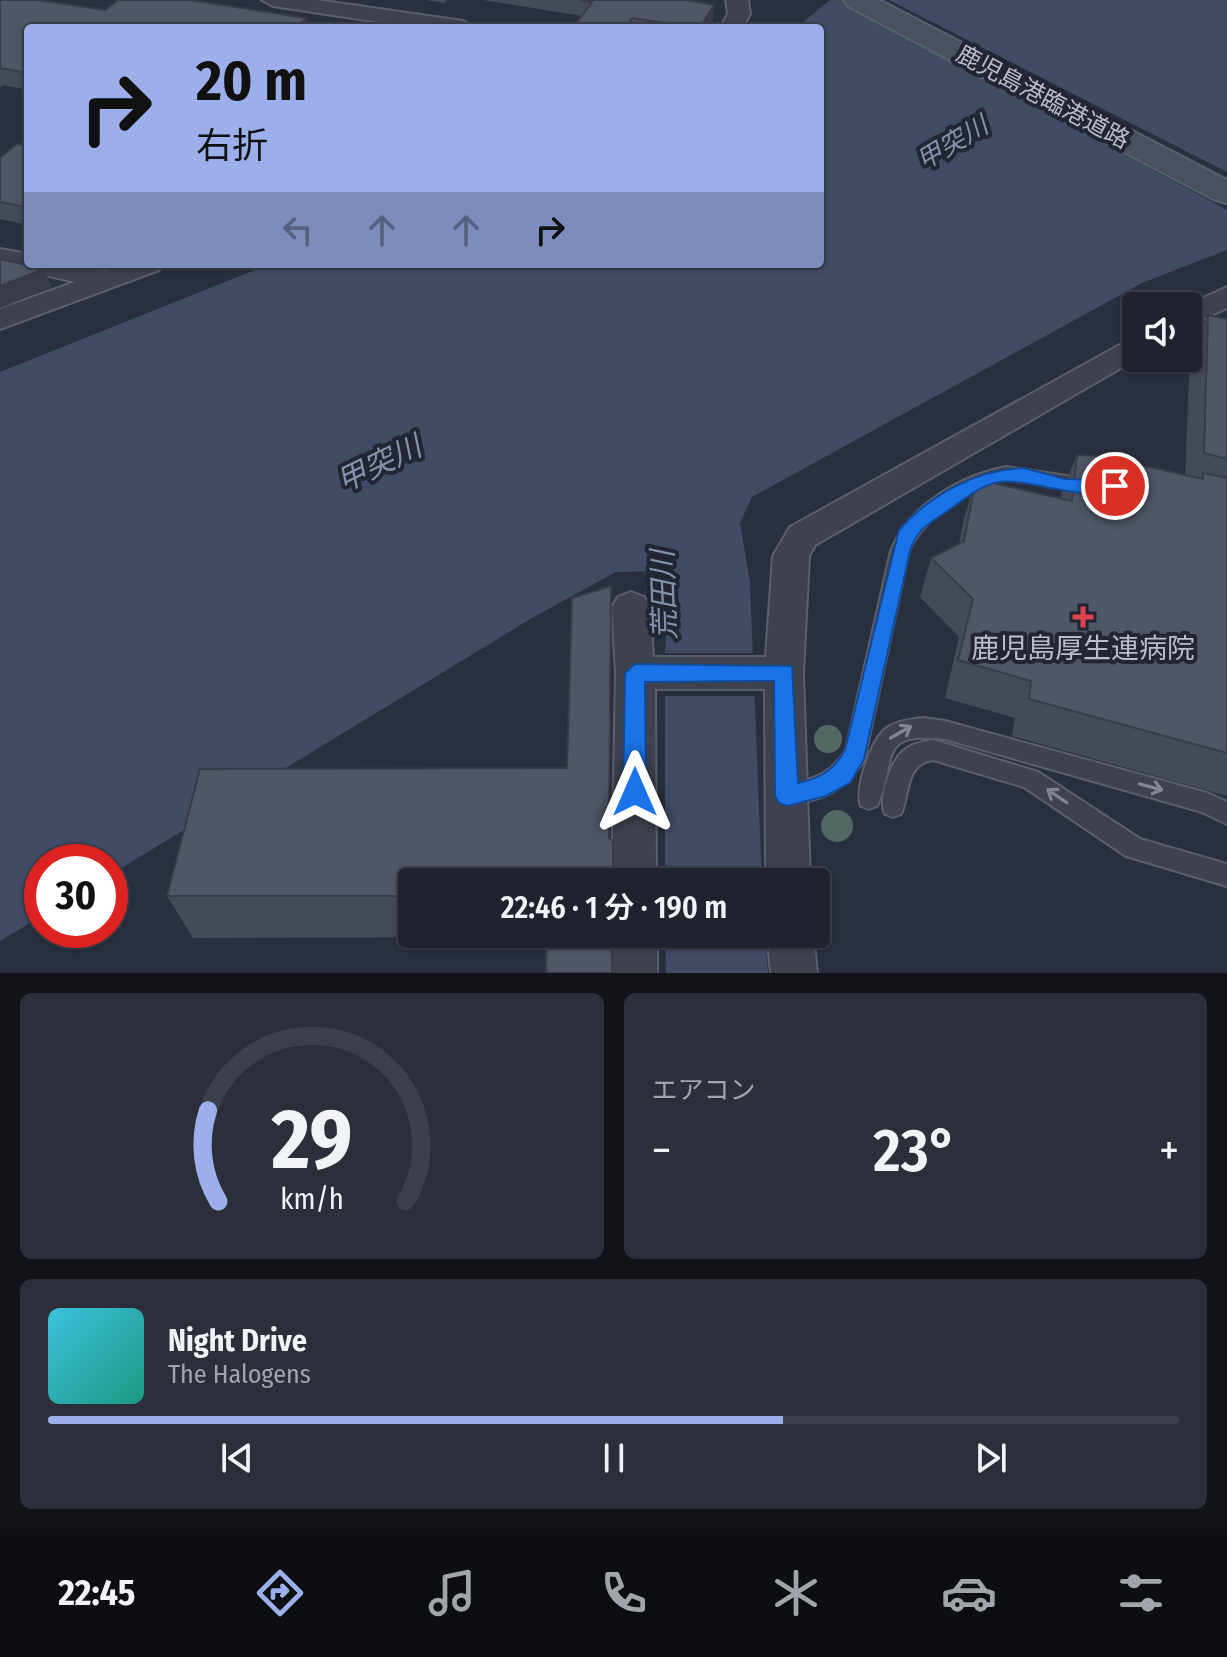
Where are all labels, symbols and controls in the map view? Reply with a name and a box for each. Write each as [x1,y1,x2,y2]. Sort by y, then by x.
street label: 鹿児島港臨港道路 [952,40,1134,154]
text: 20 m [196,48,307,115]
icon: right [64,56,168,160]
water label: 甲突川 [911,109,996,177]
text: 右折 [196,124,268,168]
icon: left [276,208,320,252]
icon: ahead [360,208,404,252]
icon: ahead [444,208,488,252]
icon: right [528,208,572,252]
map controls [1122,292,1202,372]
button: sound [1122,292,1202,372]
water label: 甲突川 [331,427,430,500]
pin [1081,452,1149,520]
icon: arrive [1093,464,1137,508]
water label: 荒田川 [644,546,684,641]
marker: 鹿児島厚生連病院 [1072,606,1094,628]
place label: 鹿児島厚生連病院 [971,632,1195,665]
one-way arrow [890,724,912,740]
position arrow [593,750,677,834]
one-way arrow [1138,780,1164,795]
one-way arrow [1046,788,1068,804]
speed limit sign: 30 [24,844,128,948]
text: 22:46 · 1 分 · 190 m [501,890,727,926]
text: エアコン [652,1075,756,1106]
text: 29 [270,1090,352,1190]
text: 23° [873,1115,957,1187]
text: − [652,1124,671,1177]
text: + [1159,1124,1179,1177]
text: km/h [280,1182,344,1217]
text: Night Drive [168,1323,307,1359]
text: The Halogens [168,1359,311,1390]
icon: previous [215,1436,259,1480]
icon: pause [592,1436,636,1480]
icon: next [969,1436,1013,1480]
icon: directions [252,1565,308,1621]
icon: music [424,1565,480,1621]
icon: phone [596,1565,652,1621]
icon: climate [768,1565,824,1621]
icon: car [941,1565,997,1621]
icon: filters [1113,1565,1169,1621]
text: 22:45 [58,1571,135,1615]

